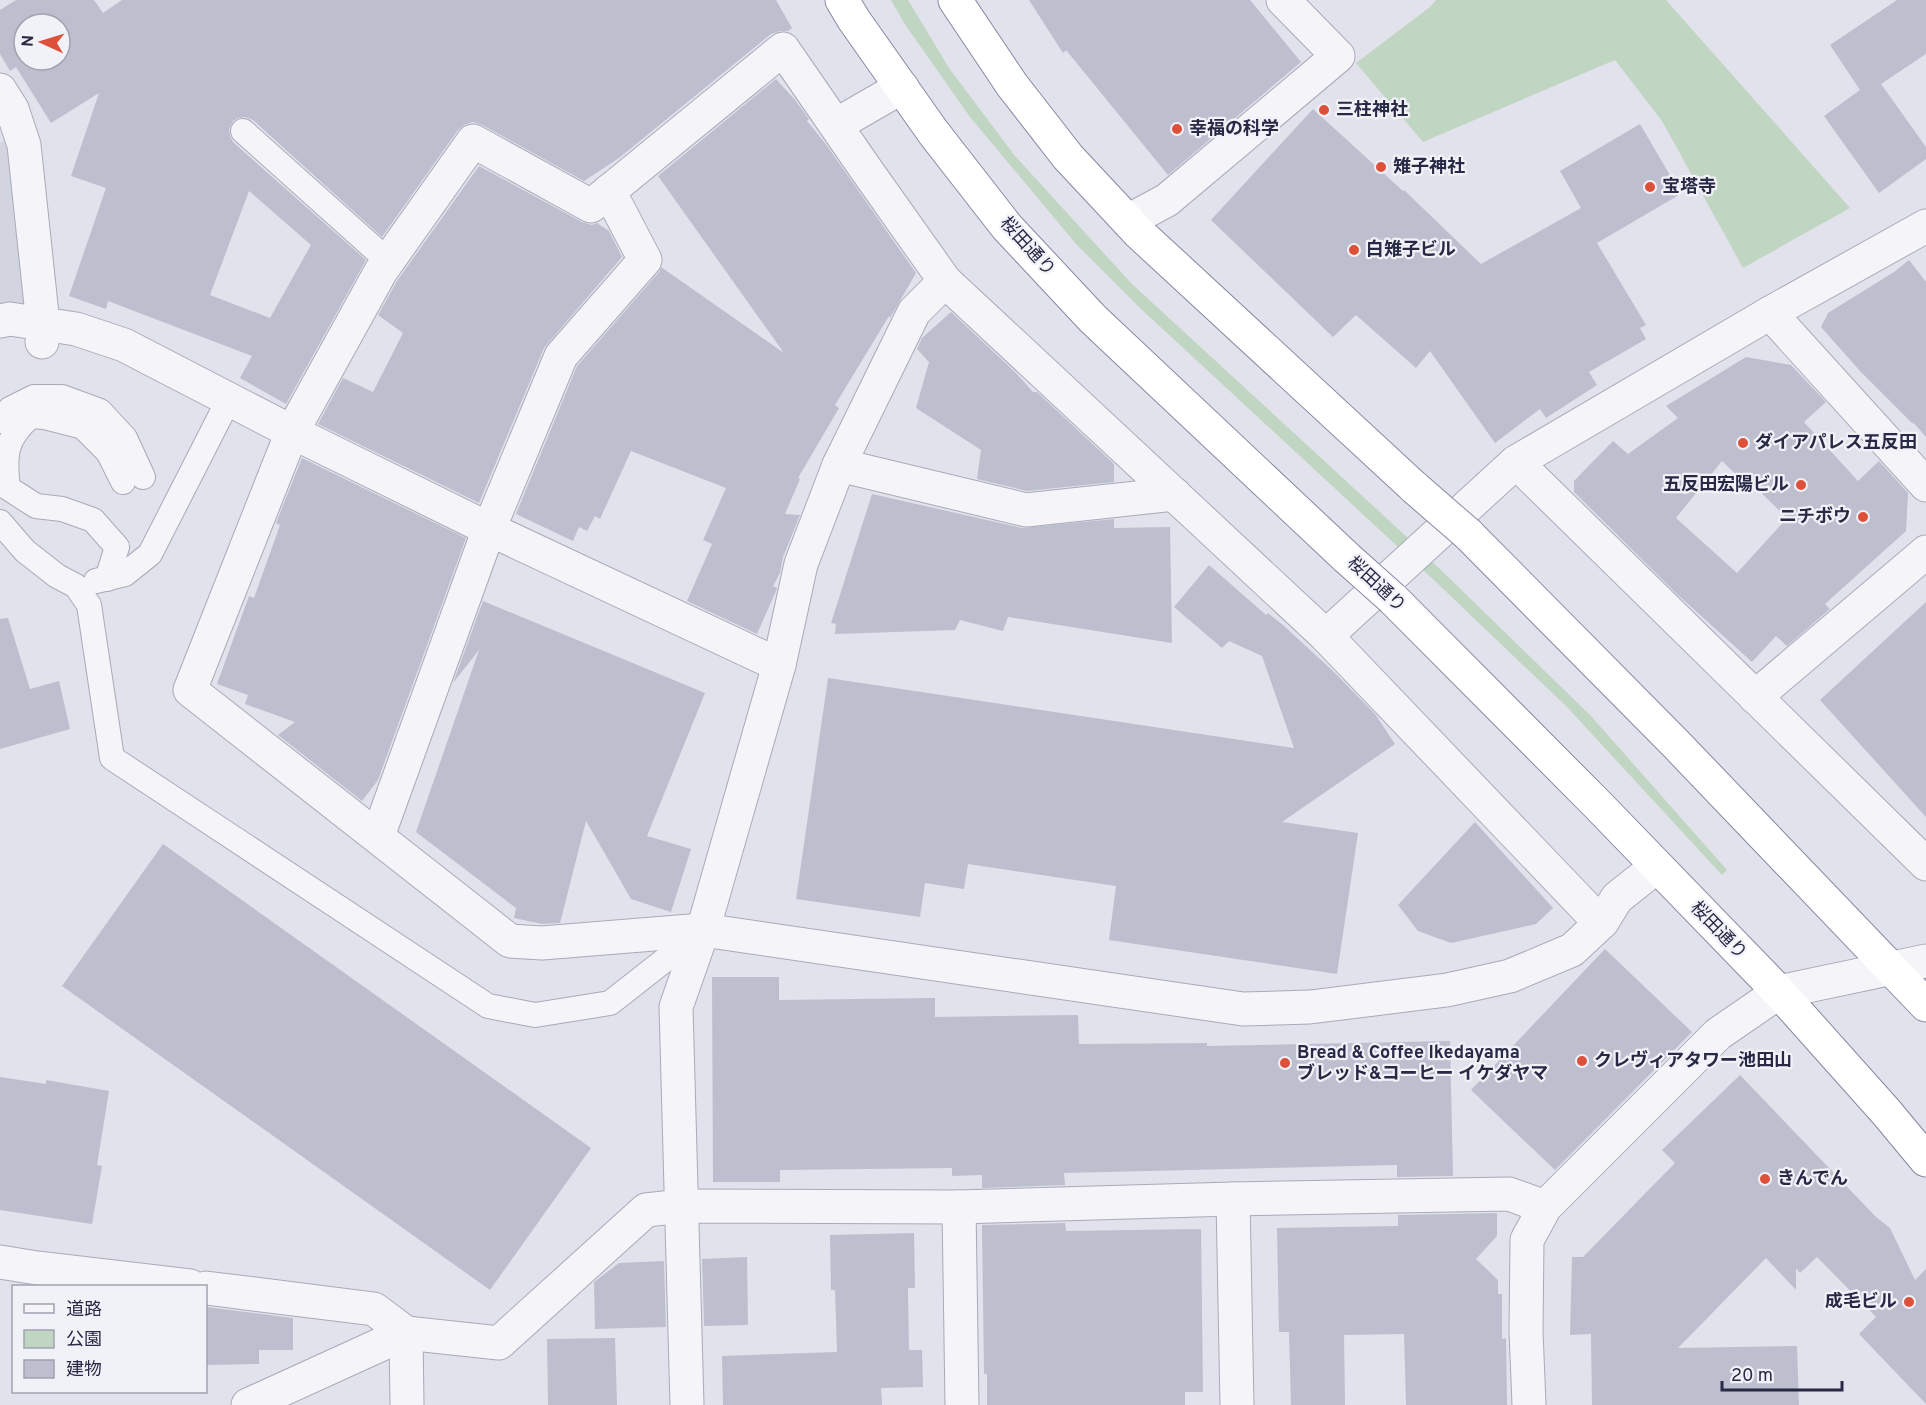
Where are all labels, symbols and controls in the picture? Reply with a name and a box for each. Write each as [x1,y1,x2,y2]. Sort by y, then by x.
north arrow [12,12,72,72]
text: N [19,35,39,48]
place label: 三柱神社 [1336,99,1408,122]
marker: 三柱神社 [1317,103,1331,117]
place label: 幸福の科学 [1189,118,1279,141]
marker: 幸福の科学 [1170,122,1184,136]
place label: 雉子神社 [1393,156,1465,179]
marker: 雉子神社 [1374,160,1388,174]
place label: 宝塔寺 [1662,176,1716,199]
marker: 宝塔寺 [1643,180,1657,194]
street label: 桜田通り [994,213,1060,281]
place label: 白雉子ビル [1366,239,1456,262]
marker: 白雉子ビル [1347,243,1361,257]
place label: ダイアパレス五反田 [1755,432,1917,455]
marker: ダイアパレス五反田 [1736,436,1750,450]
place label: 五反田宏陽ビル [1663,474,1789,497]
marker: 五反田宏陽ビル [1794,478,1808,492]
place label: ニチボウ [1779,506,1851,529]
marker: ニチボウ [1856,510,1870,524]
street label: 桜田通り [1342,552,1410,618]
street label: 桜田通り [1685,897,1751,965]
place label: Bread & Coffee Ikedayama ブレッド&コーヒー イケダヤマ [1297,1042,1548,1086]
place label: クレヴィアタワー池田山 [1594,1049,1792,1073]
marker: クレヴィアタワー池田山 [1575,1054,1589,1068]
marker: Bread & Coffee Ikedayama ブレッド&コーヒー イケダヤマ [1278,1056,1292,1070]
place label: きんでん [1777,1168,1848,1191]
marker: きんでん [1758,1172,1772,1186]
legend [12,1285,207,1393]
place label: 成毛ビル [1825,1291,1897,1314]
marker: 成毛ビル [1902,1295,1916,1309]
text: 道路 [66,1299,102,1322]
text: 公園 [66,1329,102,1352]
scale bar [1722,1354,1842,1392]
text: 建物 [66,1359,102,1382]
text: 20 m [1731,1365,1773,1388]

